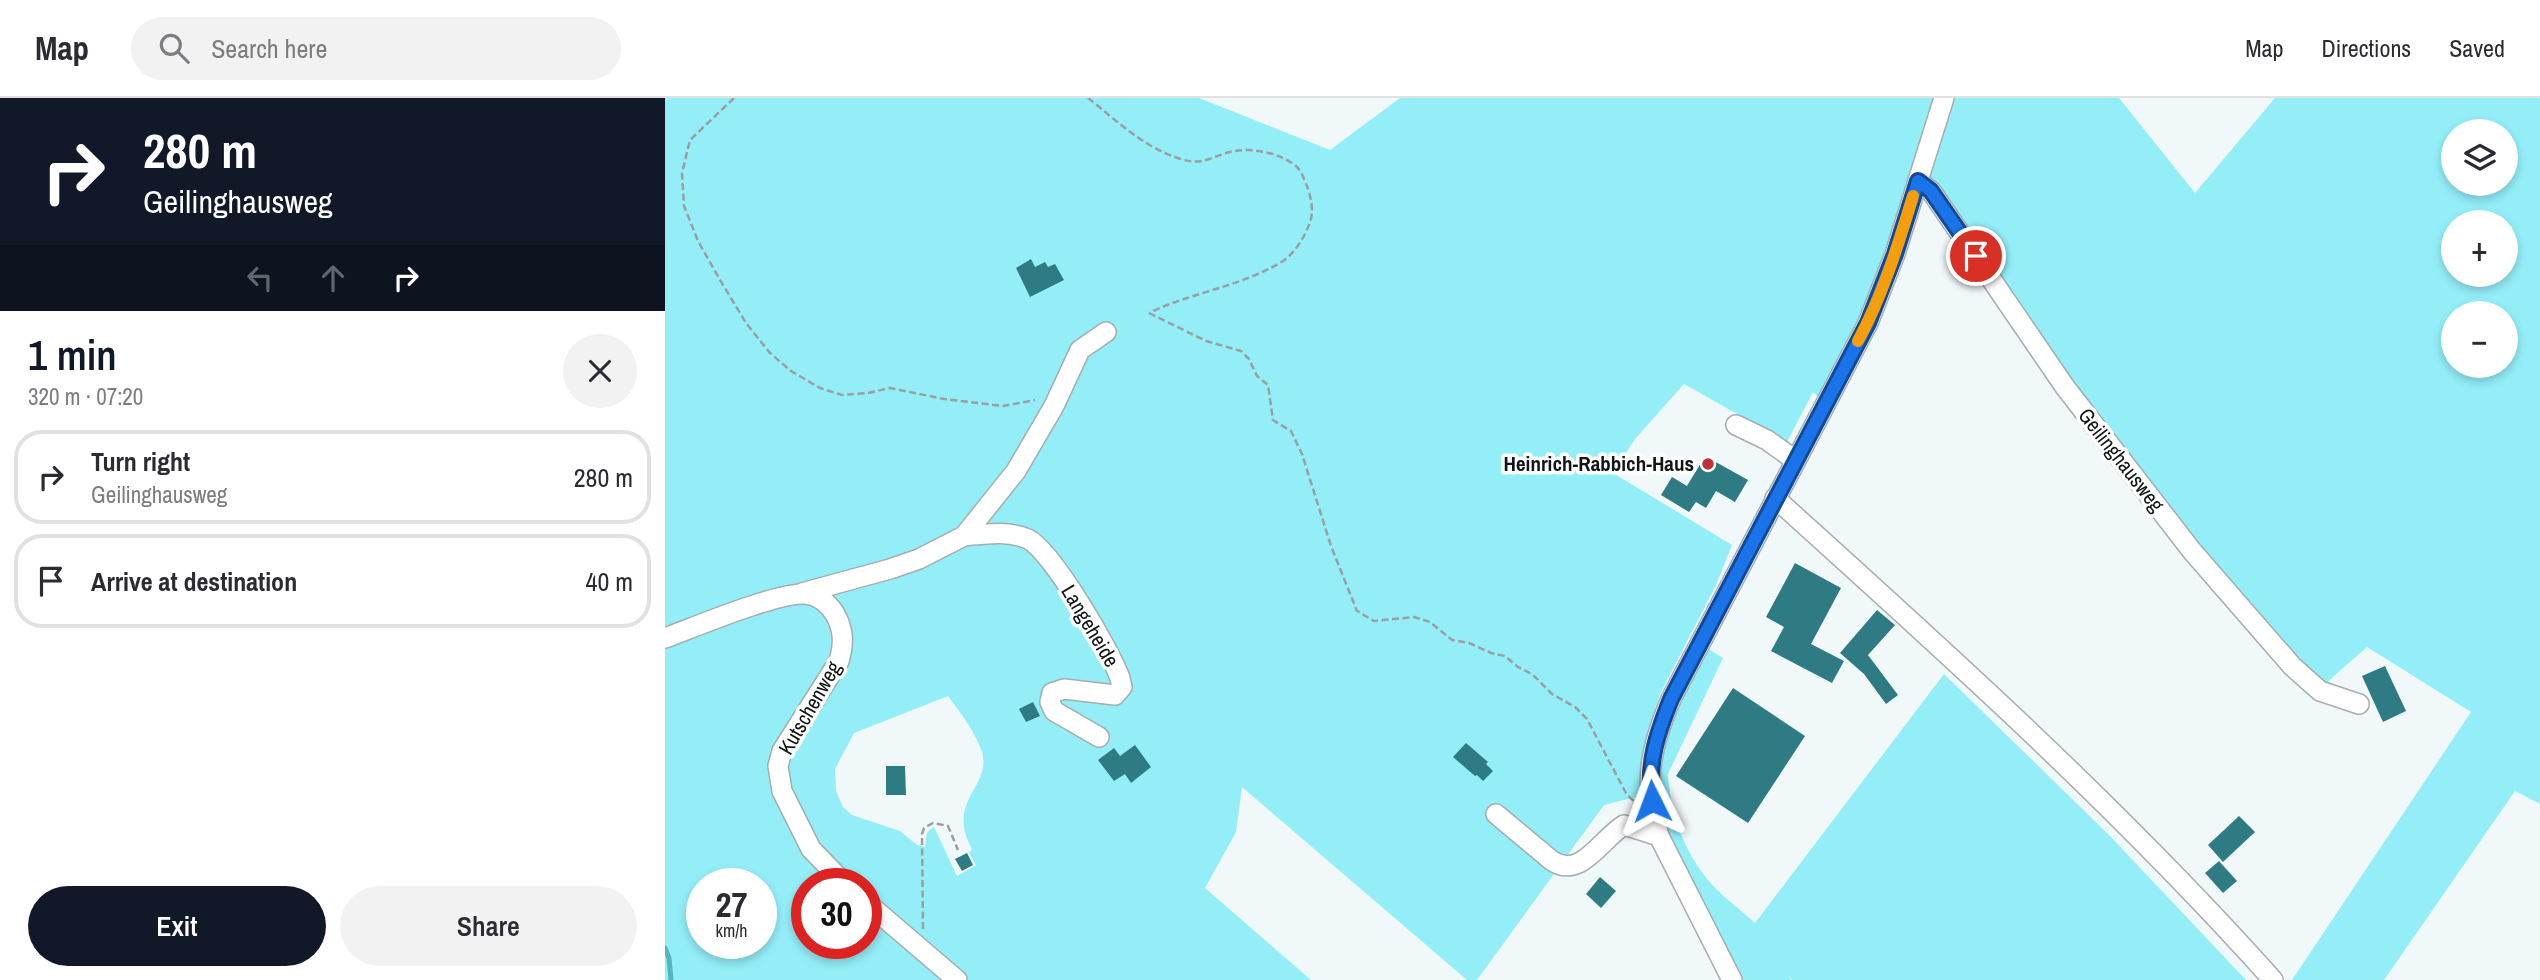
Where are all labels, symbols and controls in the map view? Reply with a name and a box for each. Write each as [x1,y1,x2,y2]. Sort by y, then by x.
search box [131,17,621,80]
text: Map [35,26,89,70]
icon: search [155,29,193,67]
text: Search here [211,31,327,66]
text: Map [2245,32,2283,64]
text: Directions [2321,32,2411,64]
text: Saved [2449,32,2505,64]
text: 280 m [143,117,257,183]
map controls [2441,119,2518,378]
button: layers [2441,119,2518,196]
icon: right [28,126,119,217]
text: Geilinghausweg [143,180,333,223]
button: + [2441,210,2518,287]
pin [1946,226,2006,286]
icon: arrive [1957,237,1995,275]
icon: left [241,259,279,297]
icon: ahead [314,259,352,297]
icon: right [387,259,425,297]
button: − [2441,301,2518,378]
text: 1 min [28,327,117,383]
button: close [563,334,637,408]
text: 320 m · 07:20 [28,381,143,412]
street label: Geilinghausweg [2072,402,2171,518]
text: Turn right [91,444,190,479]
place label: Heinrich-Rabbich-Haus [1504,449,1694,478]
marker: Heinrich-Rabbich-Haus [1700,456,1716,472]
icon: right [32,458,70,496]
text: 280 m [574,460,633,495]
text: Geilinghausweg [91,479,227,510]
icon: arrive [32,562,70,600]
text: Arrive at destination [91,564,297,599]
text: 40 m [586,564,633,599]
street label: Langeheide [1055,579,1126,672]
street label: Kutschenweg [771,655,848,760]
position arrow [1615,764,1689,838]
speed limit sign: 30 [791,868,882,959]
text: 27 [716,881,747,928]
button: Exit [28,886,326,966]
button: Share [340,886,637,966]
text: km/h [716,918,748,943]

